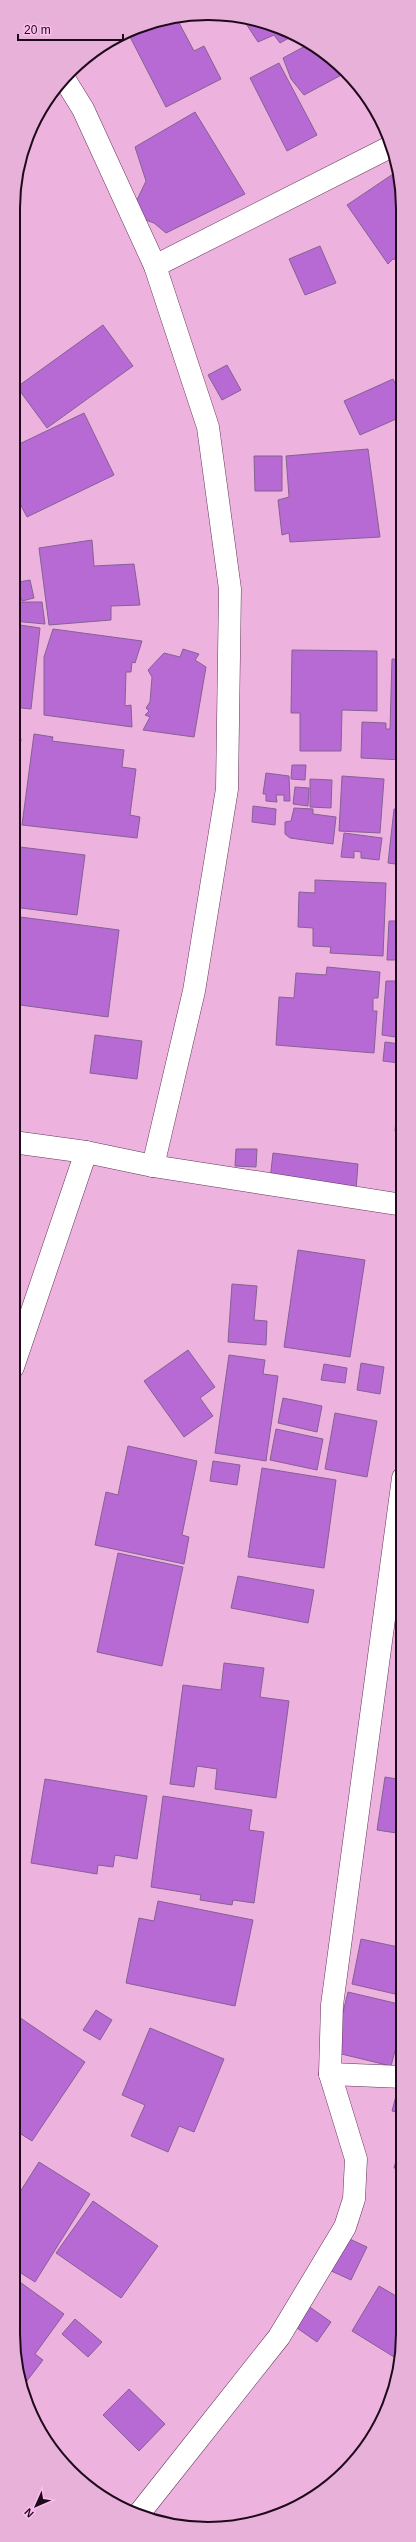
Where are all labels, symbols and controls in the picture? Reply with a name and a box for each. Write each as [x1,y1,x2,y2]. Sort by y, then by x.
scale bar [18,16,123,42]
text: 20 m [24,23,51,37]
north arrow [16,2486,56,2526]
text: N [22,2506,36,2520]

